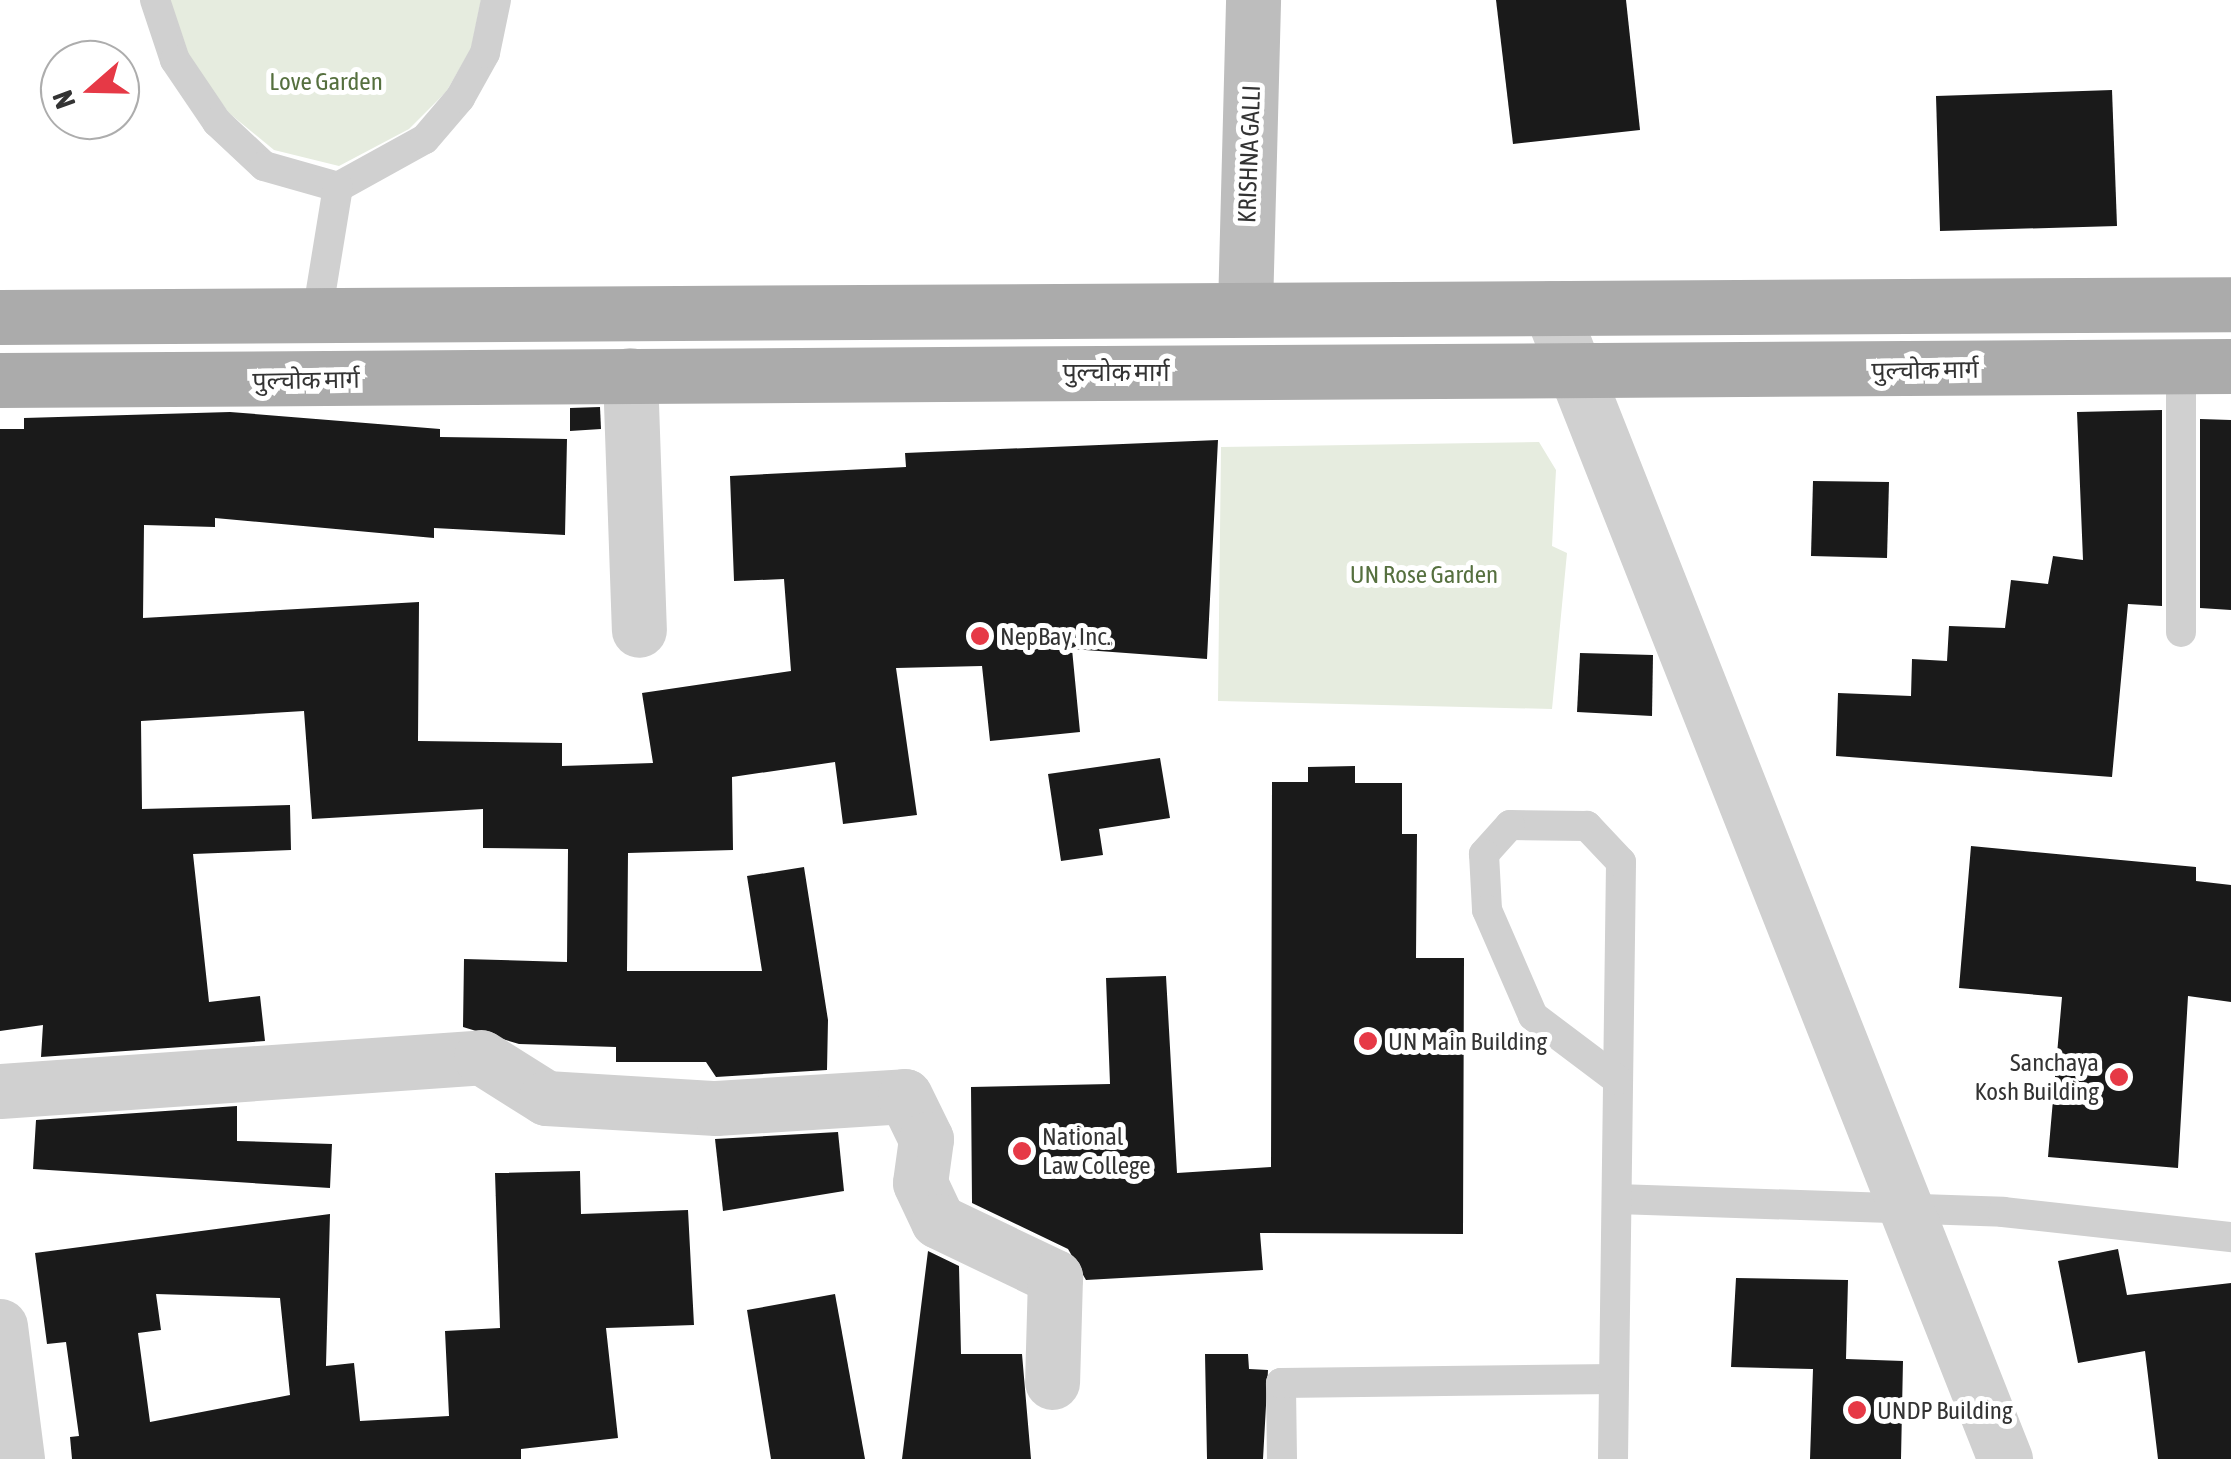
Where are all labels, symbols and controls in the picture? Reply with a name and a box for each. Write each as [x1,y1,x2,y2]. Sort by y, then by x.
north arrow [40,40,140,140]
park label: Love Garden [269,66,383,96]
street label: KRISHNA GALLI [1232,85,1266,223]
text: N [46,86,82,113]
street label: पुल्चोक मार्ग [1871,354,1979,386]
street label: पुल्चोक मार्ग [1062,357,1170,387]
street label: पुल्चोक मार्ग [252,364,360,396]
park label: UN Rose Garden [1350,559,1498,589]
place label: NepBay, Inc. [1000,621,1111,651]
marker: NepBay, Inc. [969,625,991,647]
place label: UN Main Building [1388,1026,1547,1056]
marker: UN Main Building [1357,1030,1379,1052]
place label: Sanchaya Kosh Building [1975,1048,2099,1107]
marker: Sanchaya Kosh Building [2108,1066,2130,1088]
place label: National Law College [1042,1122,1151,1181]
marker: National Law College [1011,1140,1033,1162]
place label: UNDP Building [1877,1395,2013,1425]
marker: UNDP Building [1846,1399,1868,1421]

